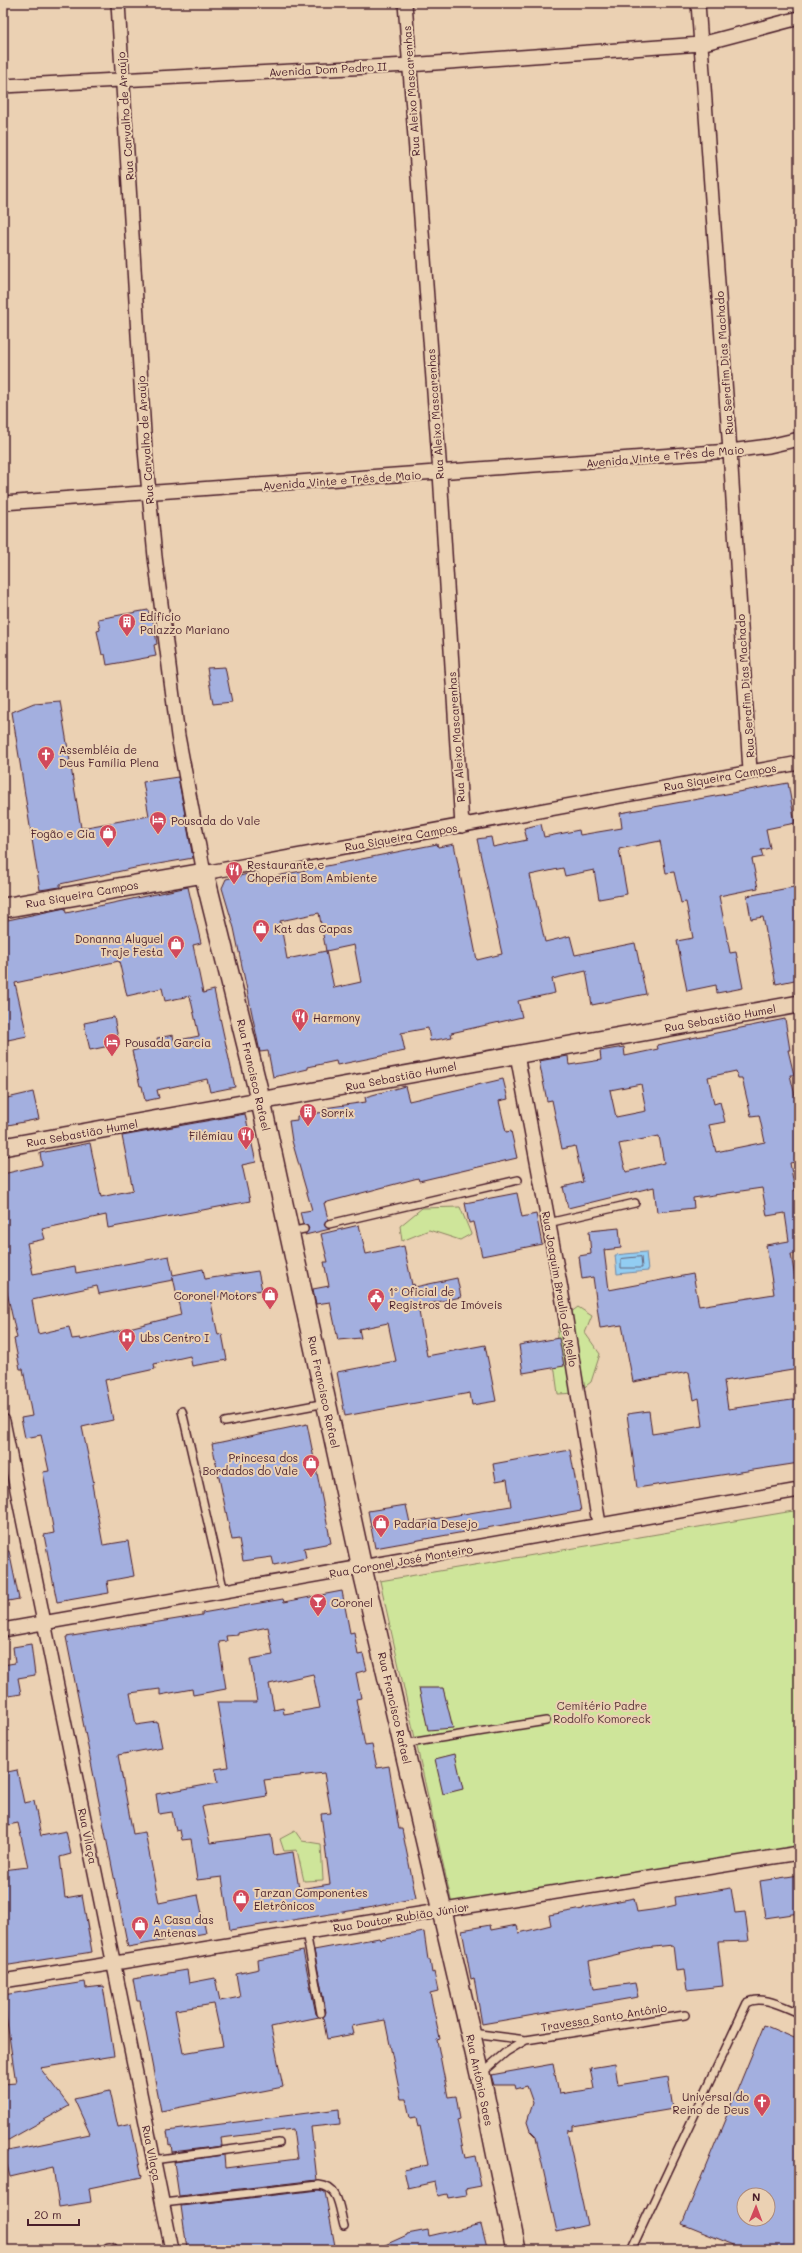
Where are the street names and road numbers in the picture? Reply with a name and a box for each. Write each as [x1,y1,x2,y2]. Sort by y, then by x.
street label: Rua Aleixo Mascarenhas [399,25,423,157]
street label: Rua Carvalho de Araújo [113,51,137,181]
street label: Avenida Dom Pedro II [269,58,387,80]
street label: Rua Serafim Dias Machado [711,290,737,435]
street label: Rua Aleixo Mascarenhas [423,348,447,480]
street label: Rua Carvalho de Araújo [133,375,157,505]
street label: Avenida Vinte e Três de Maio [585,442,745,470]
street label: Avenida Vinte e Três de Maio [262,467,422,493]
street label: Rua Serafim Dias Machado [732,613,758,758]
street label: Rua Aleixo Mascarenhas [444,671,468,803]
street label: Rua Siqueira Campos [662,760,778,794]
street label: Rua Siqueira Campos [343,820,459,854]
street label: Rua Siqueira Campos [24,877,140,911]
street label: Rua Sebastião Humel [663,1001,777,1035]
street label: Rua Francisco Rafael [234,1018,274,1132]
street label: Rua Sebastião Humel [344,1058,458,1094]
street label: Rua Sebastião Humel [25,1116,139,1150]
street label: Rua Joaquim Braulio de Mello [539,1210,581,1369]
street label: Rua Francisco Rafael [305,1335,343,1449]
street label: Rua Coronel José Monteiro [328,1541,475,1581]
street label: Rua Francisco Rafael [375,1651,415,1765]
street label: Rua Vilaça [75,1807,101,1865]
street label: Rua Doutor Rubião Júnior [332,1899,470,1935]
street label: Travessa Santo Antônio [540,2000,668,2034]
street label: Rua Antônio Saes [463,2033,497,2127]
street label: Rua Vilaça [139,2124,165,2182]

